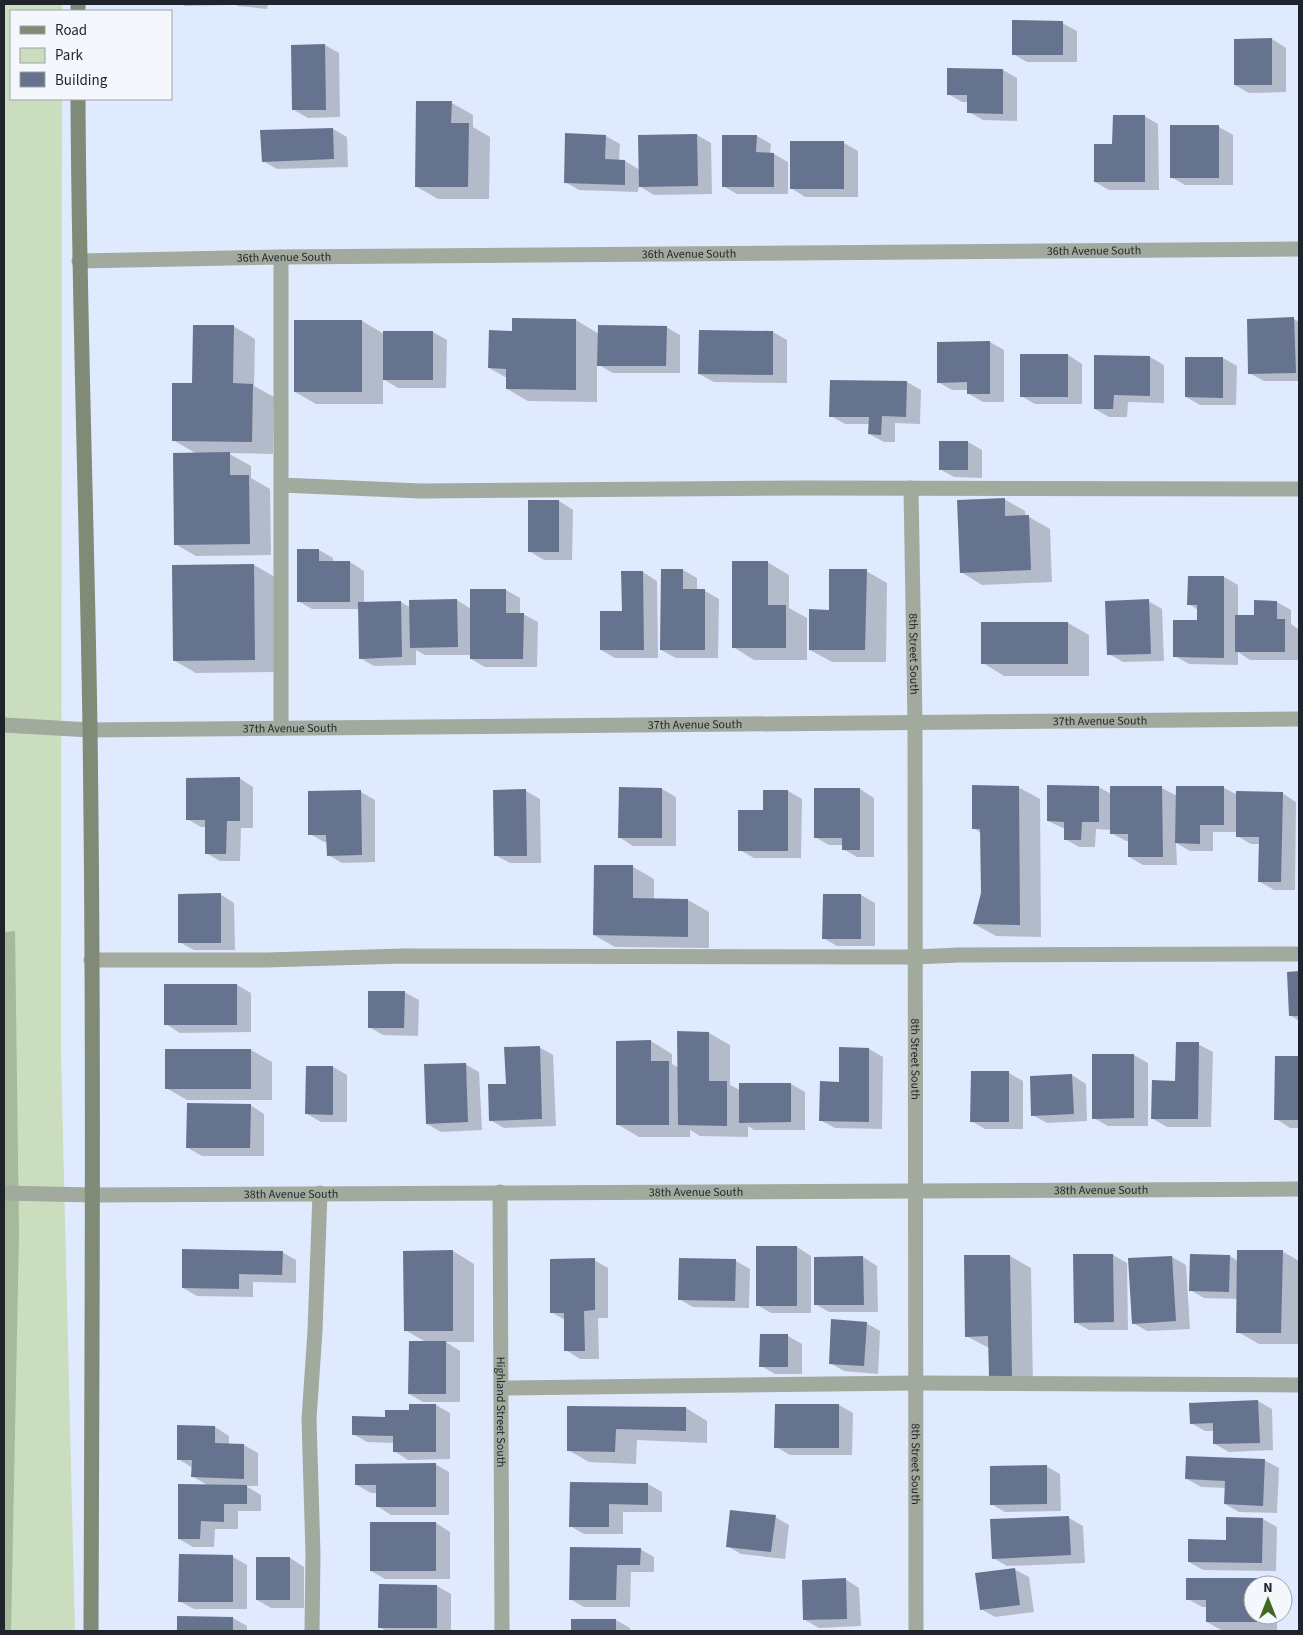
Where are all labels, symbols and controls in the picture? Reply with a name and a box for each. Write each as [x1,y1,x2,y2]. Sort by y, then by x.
legend [10,10,172,100]
text: Road [55,20,87,41]
text: Park [55,45,84,66]
text: Building [55,70,108,91]
street label: 36th Avenue South [1047,242,1141,259]
street label: 36th Avenue South [642,245,736,263]
street label: 36th Avenue South [237,248,331,266]
street label: 8th Street South [905,613,923,695]
street label: 37th Avenue South [1053,712,1147,730]
street label: 37th Avenue South [648,716,742,733]
street label: 37th Avenue South [243,719,337,737]
street label: 8th Street South [907,1018,924,1100]
street label: 38th Avenue South [1054,1181,1148,1199]
street label: 38th Avenue South [649,1183,743,1201]
street label: 38th Avenue South [244,1185,338,1203]
street label: Highland Street South [492,1357,510,1467]
street label: 8th Street South [907,1423,924,1505]
north arrow [1243,1575,1293,1625]
text: N [1263,1578,1273,1598]

